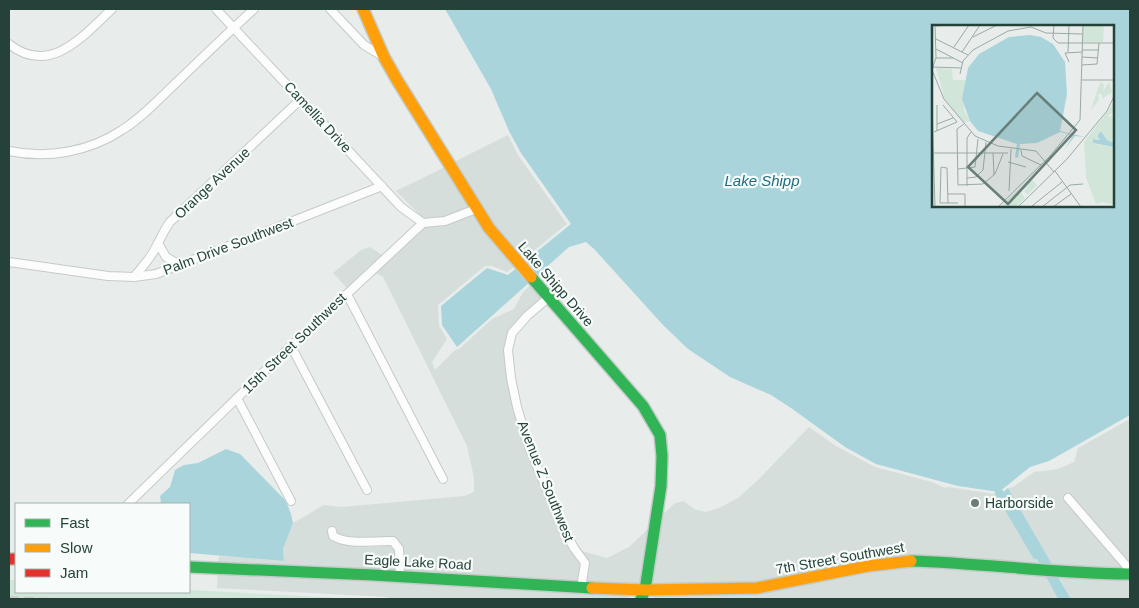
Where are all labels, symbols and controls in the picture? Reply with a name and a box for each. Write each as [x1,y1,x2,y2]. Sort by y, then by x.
inset map [932,25,1114,208]
street label: Camellia Drive [281,78,355,156]
street label: Orange Avenue [171,144,253,222]
water label: Lake Shipp [724,172,800,189]
street label: Palm Drive Southwest [161,214,295,278]
street label: Lake Shipp Drive [515,239,597,330]
street label: 15th Street Southwest [239,289,349,397]
street label: Avenue Z Southwest [514,418,578,544]
place label: Harborside [985,495,1054,511]
marker: Harborside [969,497,981,509]
legend [15,503,190,593]
text: Fast [60,514,90,531]
text: Slow [60,539,93,556]
street label: 7th Street Southwest [775,539,905,577]
street label: Eagle Lake Road [364,551,472,573]
text: Jam [60,564,88,581]

